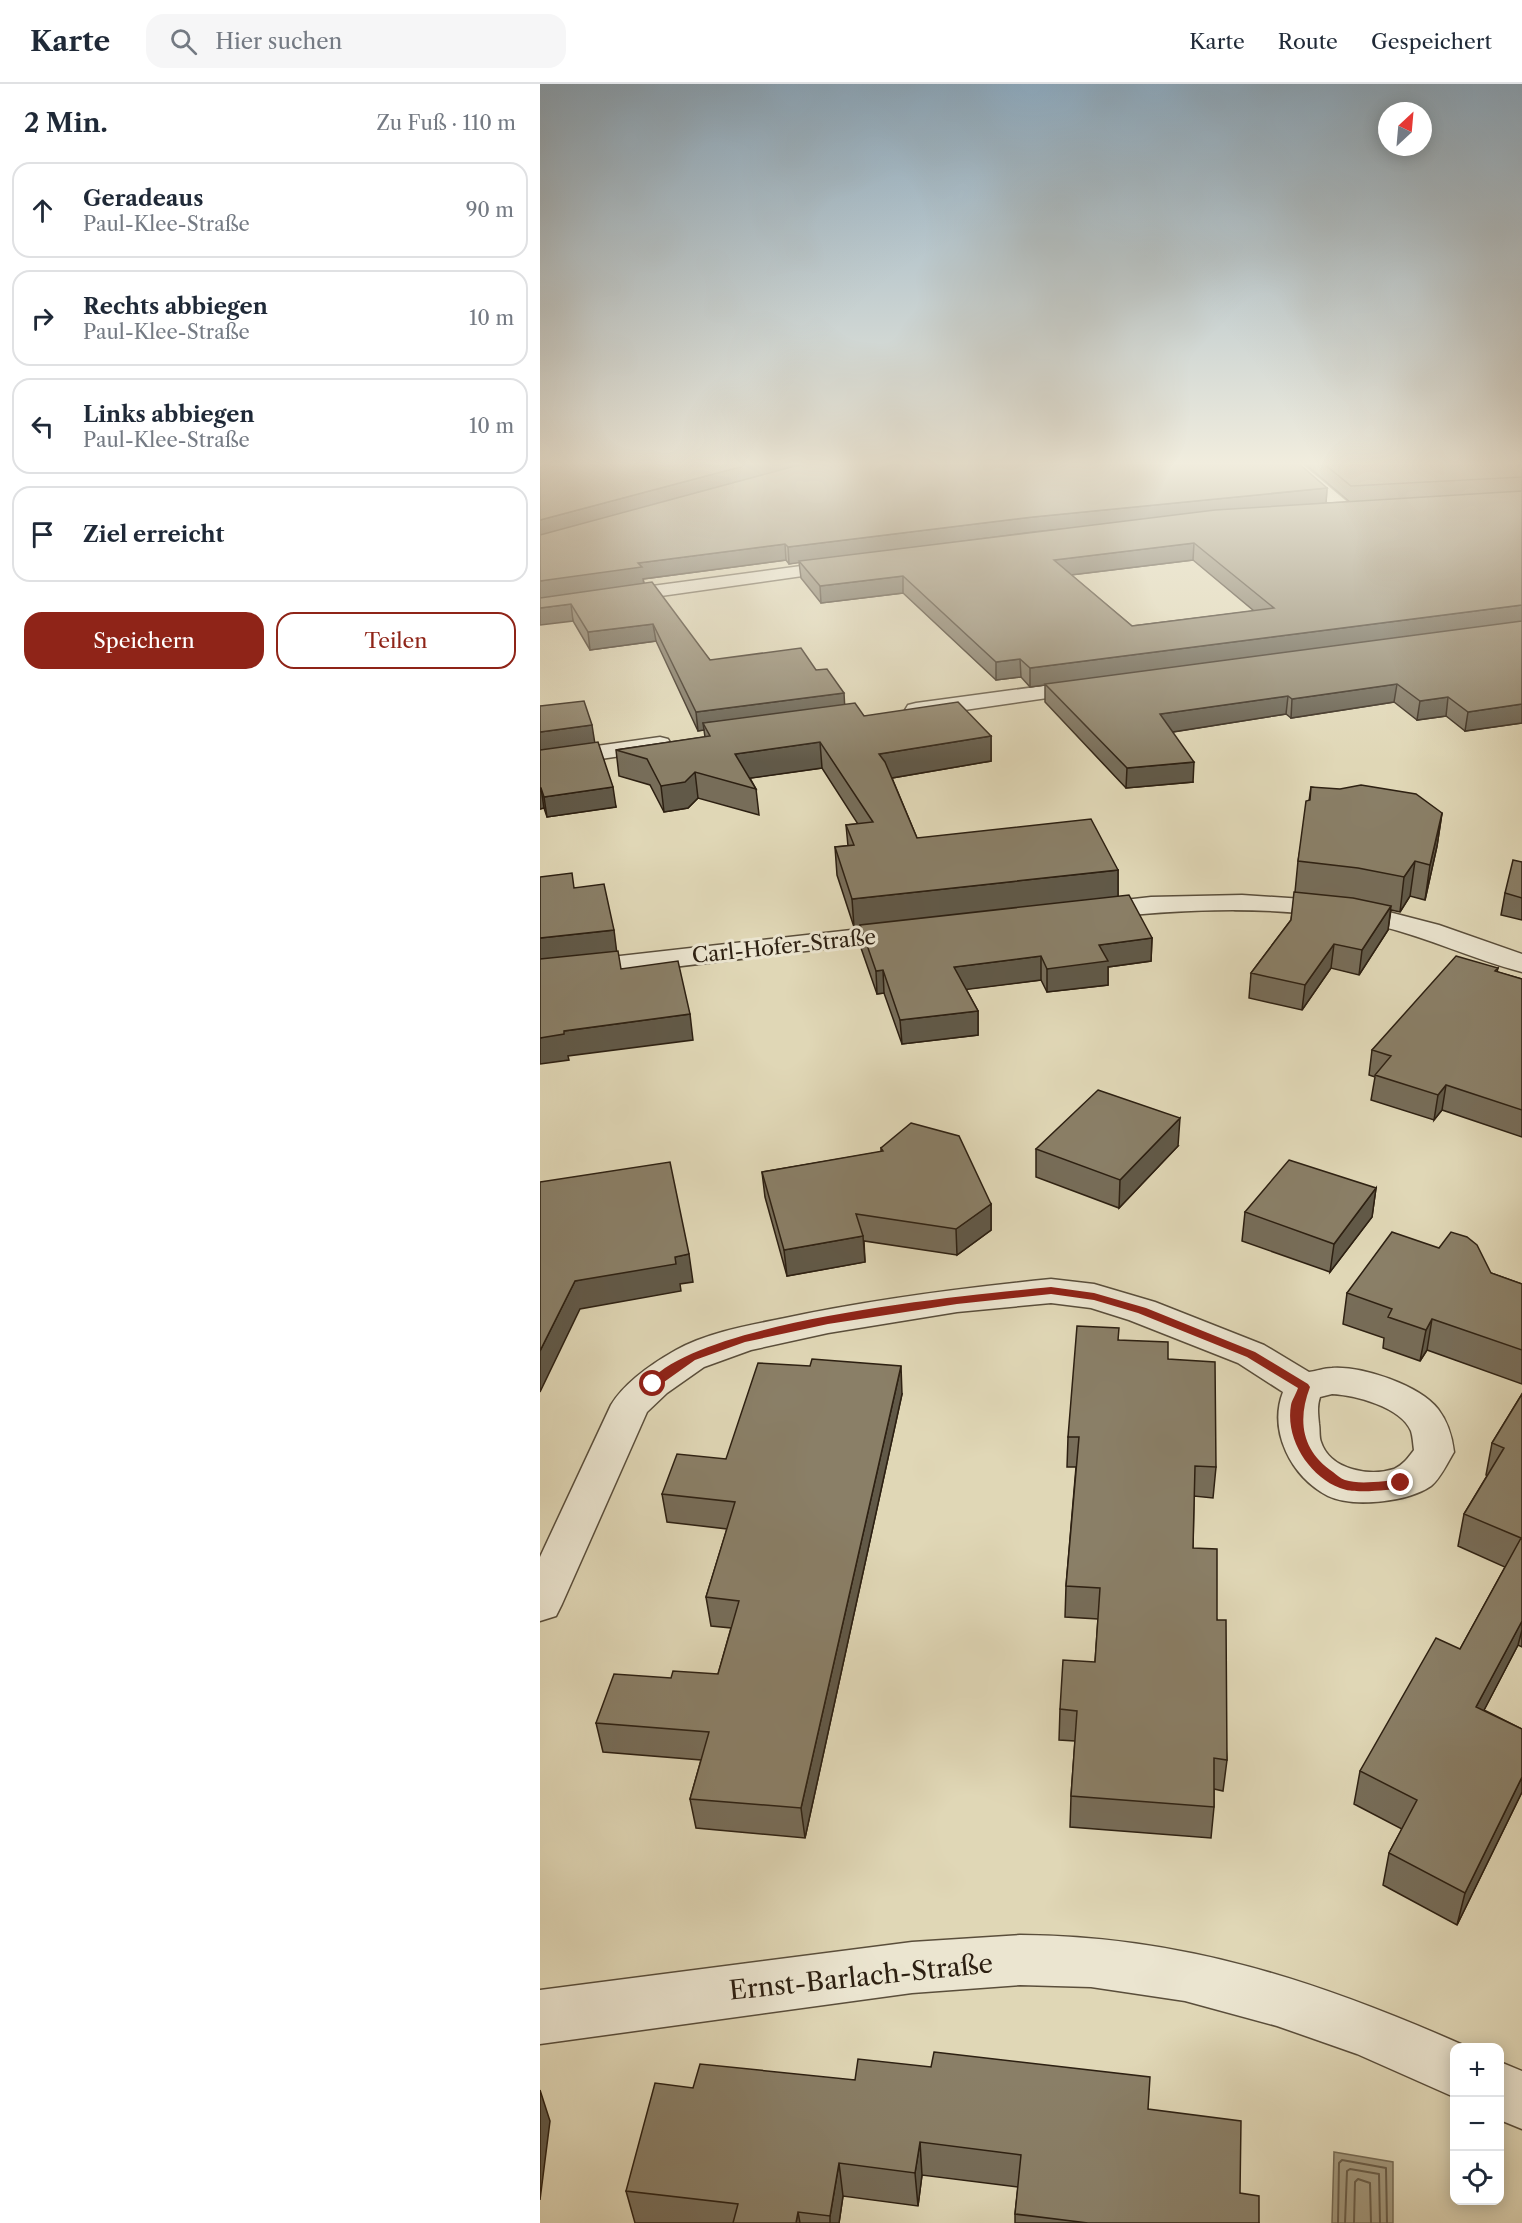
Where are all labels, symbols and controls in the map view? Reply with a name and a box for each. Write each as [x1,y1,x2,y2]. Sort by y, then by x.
search box [146,14,566,68]
text: Karte [30,24,110,58]
icon: search [167,25,200,58]
text: Hier suchen [215,28,342,55]
text: Karte [1189,29,1245,54]
text: Route [1278,29,1338,54]
text: Gespeichert [1371,29,1492,54]
north arrow [1378,102,1432,156]
text: 2 Min. [24,107,108,139]
text: Zu Fuß · 110 m [376,111,516,135]
text: Geradeaus [83,185,203,212]
icon: ahead [26,194,59,227]
text: 90 m [466,198,514,222]
text: Paul-Klee-Straße [83,212,250,236]
text: Rechts abbiegen [83,293,268,320]
icon: right [26,302,59,335]
text: 10 m [469,306,514,330]
text: Paul-Klee-Straße [83,320,250,344]
text: Links abbiegen [83,401,255,428]
icon: left [26,410,59,443]
text: 10 m [469,414,514,438]
text: Paul-Klee-Straße [83,428,250,452]
icon: arrive [26,518,59,551]
text: Ziel erreicht [83,521,224,548]
button: Speichern [24,612,264,669]
button: Teilen [276,612,516,669]
street label: Carl-Hofer-Straße [691,924,877,968]
route start [639,1370,665,1396]
route end [1387,1469,1413,1495]
street label: Ernst-Barlach-Straße [727,1947,995,2007]
map controls [1450,2043,1504,2205]
button: + [1450,2043,1504,2097]
button: − [1450,2097,1504,2151]
button: locate [1450,2151,1504,2205]

